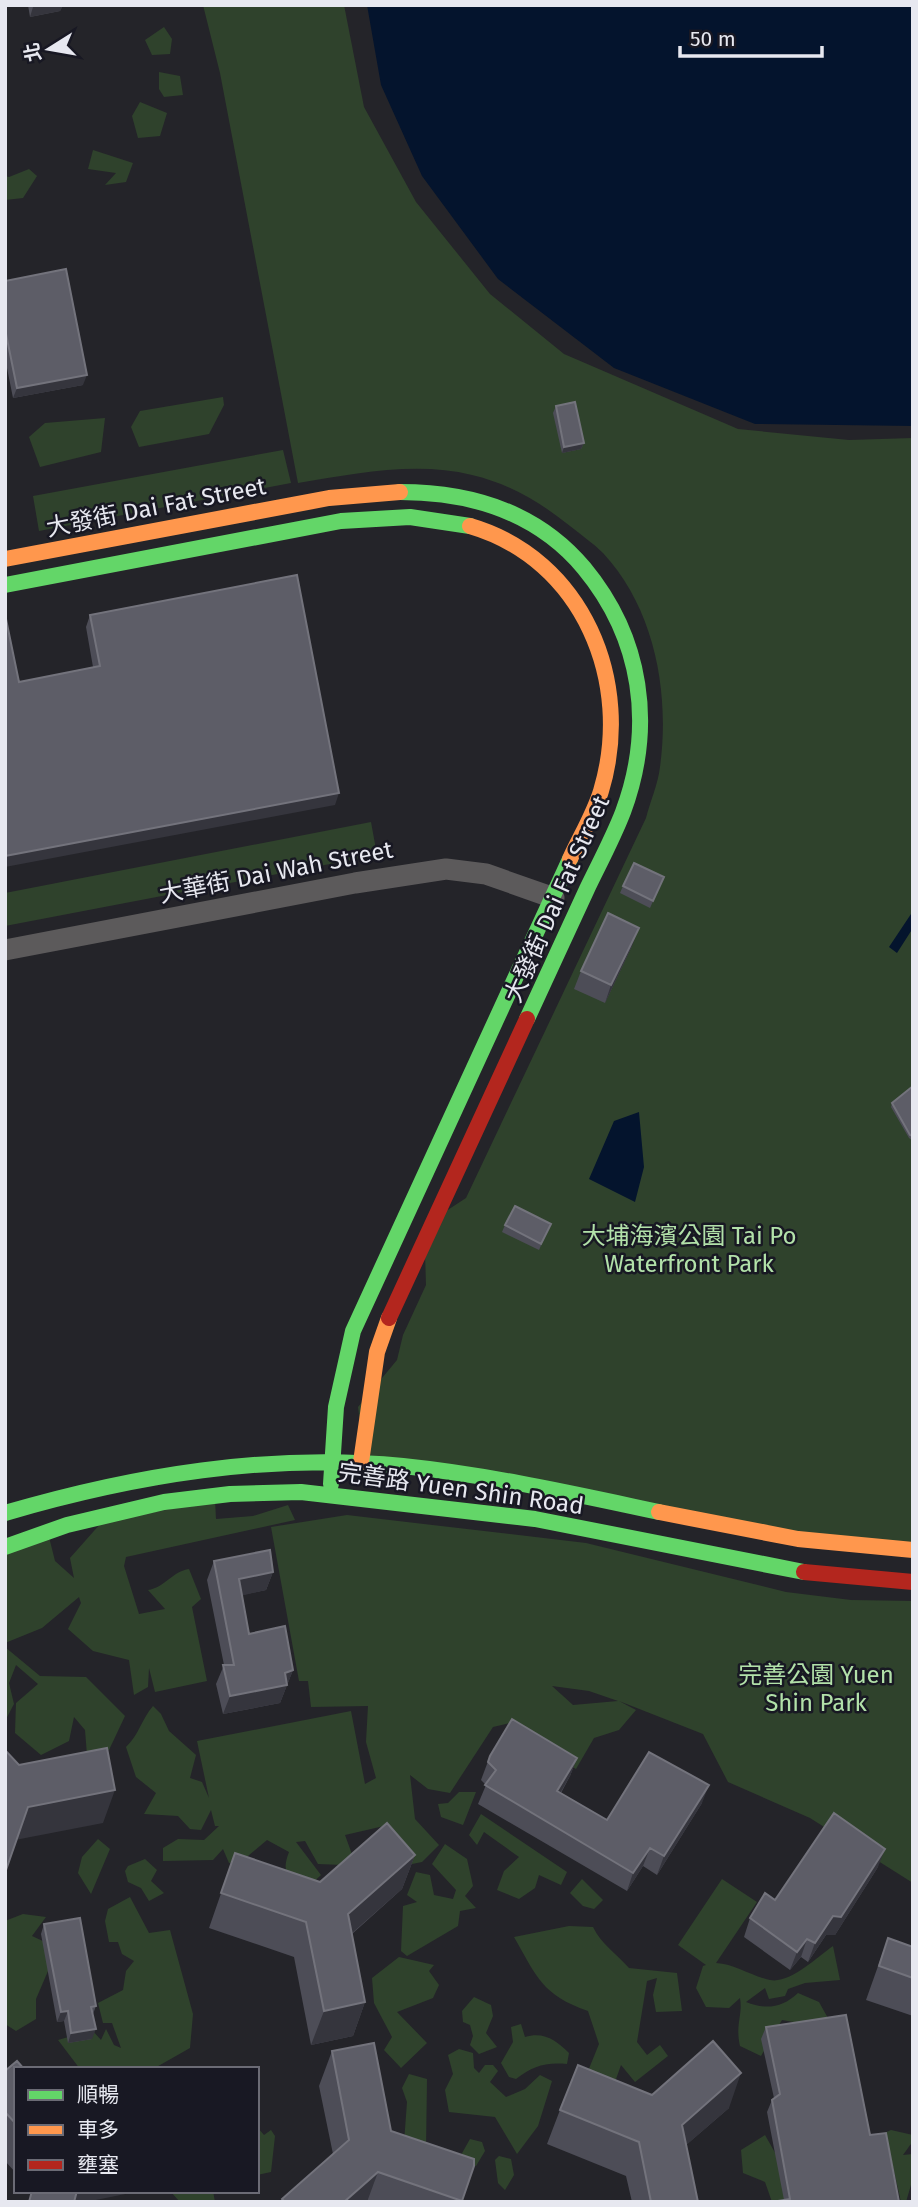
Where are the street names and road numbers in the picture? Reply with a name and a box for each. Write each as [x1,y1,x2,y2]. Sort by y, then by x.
street label: 大發街 Dai Fat Street [44,472,269,542]
street label: 大發街 Dai Fat Street [499,791,615,1007]
street label: 大華街 Dai Wah Street [157,836,396,908]
street label: 完善路 Yuen Shin Road [336,1458,586,1520]

